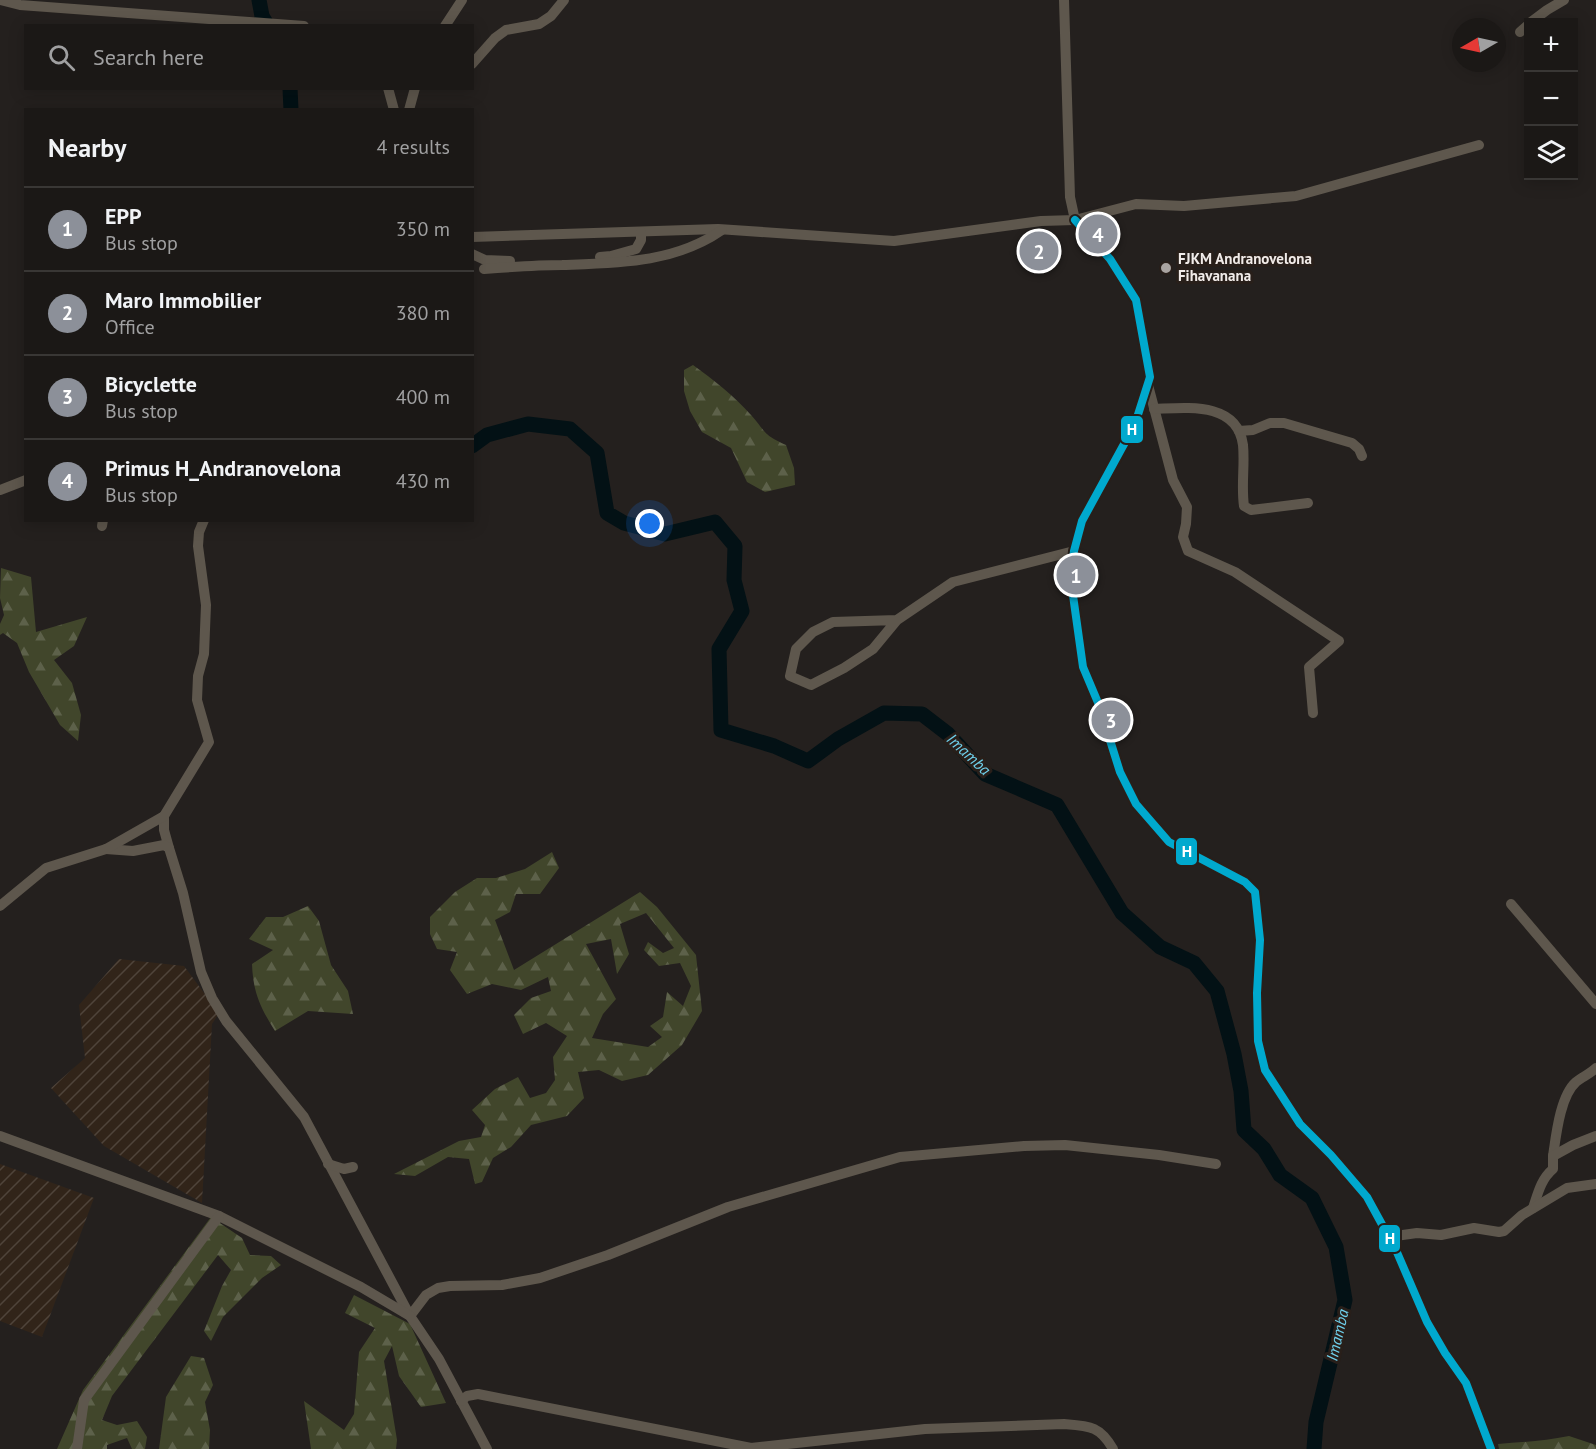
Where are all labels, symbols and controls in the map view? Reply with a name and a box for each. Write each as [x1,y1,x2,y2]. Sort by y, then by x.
north arrow [1452,18,1506,72]
map controls [1524,18,1578,180]
button: + [1524,18,1578,72]
search box [24,24,474,90]
icon: search [45,41,78,74]
text: Search here [93,43,204,71]
button: − [1524,72,1578,126]
button: layers [1524,126,1578,180]
text: Nearby [48,131,126,164]
text: 4 results [377,134,450,160]
text: EPP [105,202,142,230]
pin: 4 [1078,212,1118,256]
text: 1 [62,216,73,242]
text: 350 m [396,216,450,242]
pin: 2 [1020,228,1058,274]
text: Bus stop [105,230,178,256]
place label: FJKM Andranovelona Fihavanana [1178,249,1312,285]
marker: FJKM Andranovelona Fihavanana [1159,261,1173,275]
text: Maro Immobilier [105,286,261,314]
text: 2 [62,300,73,326]
text: 380 m [396,300,450,326]
text: Office [105,314,155,340]
text: Bicyclette [105,370,197,398]
text: 3 [62,384,73,410]
text: 400 m [396,384,450,410]
text: Bus stop [105,398,178,424]
line badge: H [1120,415,1144,444]
text: H [1127,419,1137,439]
text: Primus H_Andranovelona [105,454,341,482]
text: 4 [62,468,73,494]
text: 430 m [396,468,450,494]
text: Bus stop [105,482,178,508]
your location [635,509,664,538]
pin: 1 [1056,552,1096,598]
pin: 3 [1092,698,1130,742]
water label: Imamba [943,729,995,779]
line badge: H [1175,837,1198,866]
text: H [1182,841,1192,861]
line badge: H [1378,1224,1401,1253]
text: H [1385,1228,1395,1248]
water label: Imamba [1321,1307,1353,1363]

